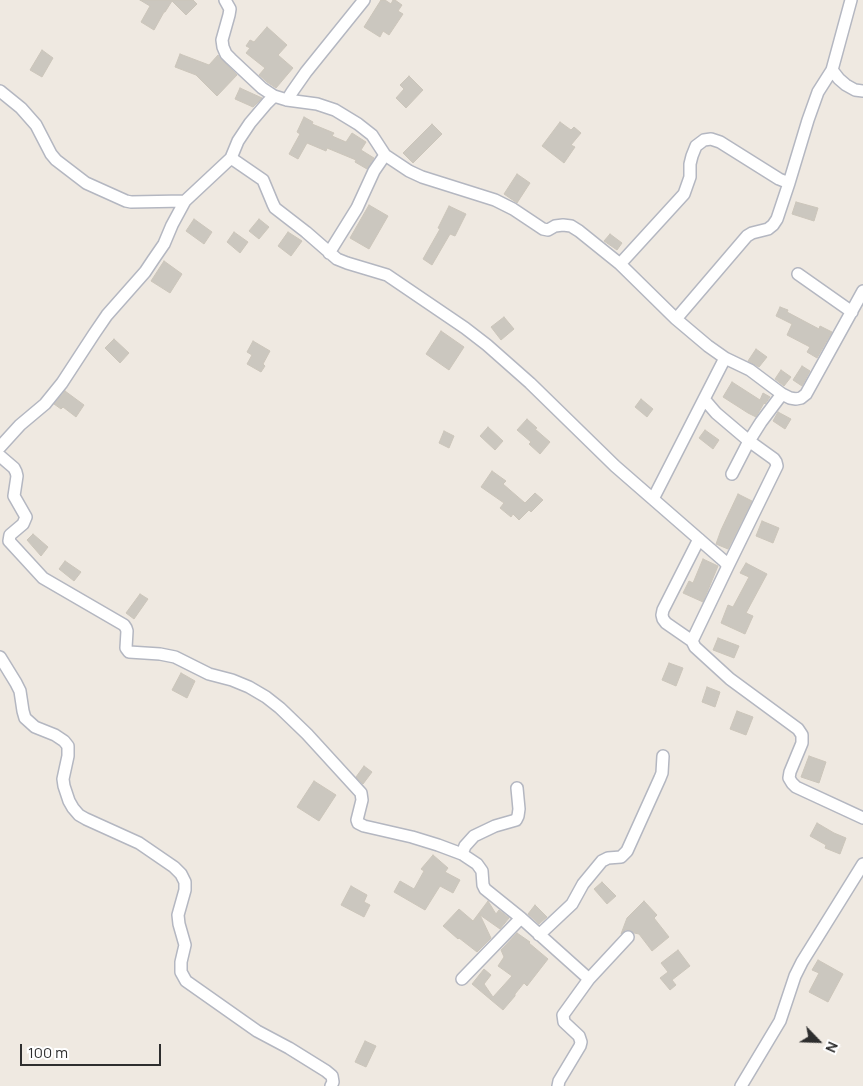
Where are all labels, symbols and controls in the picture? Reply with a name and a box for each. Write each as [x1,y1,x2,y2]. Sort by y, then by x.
north arrow [793,1016,843,1066]
scale bar [22,1034,164,1066]
text: N [821,1039,843,1056]
text: 100 m [28,1042,68,1063]

